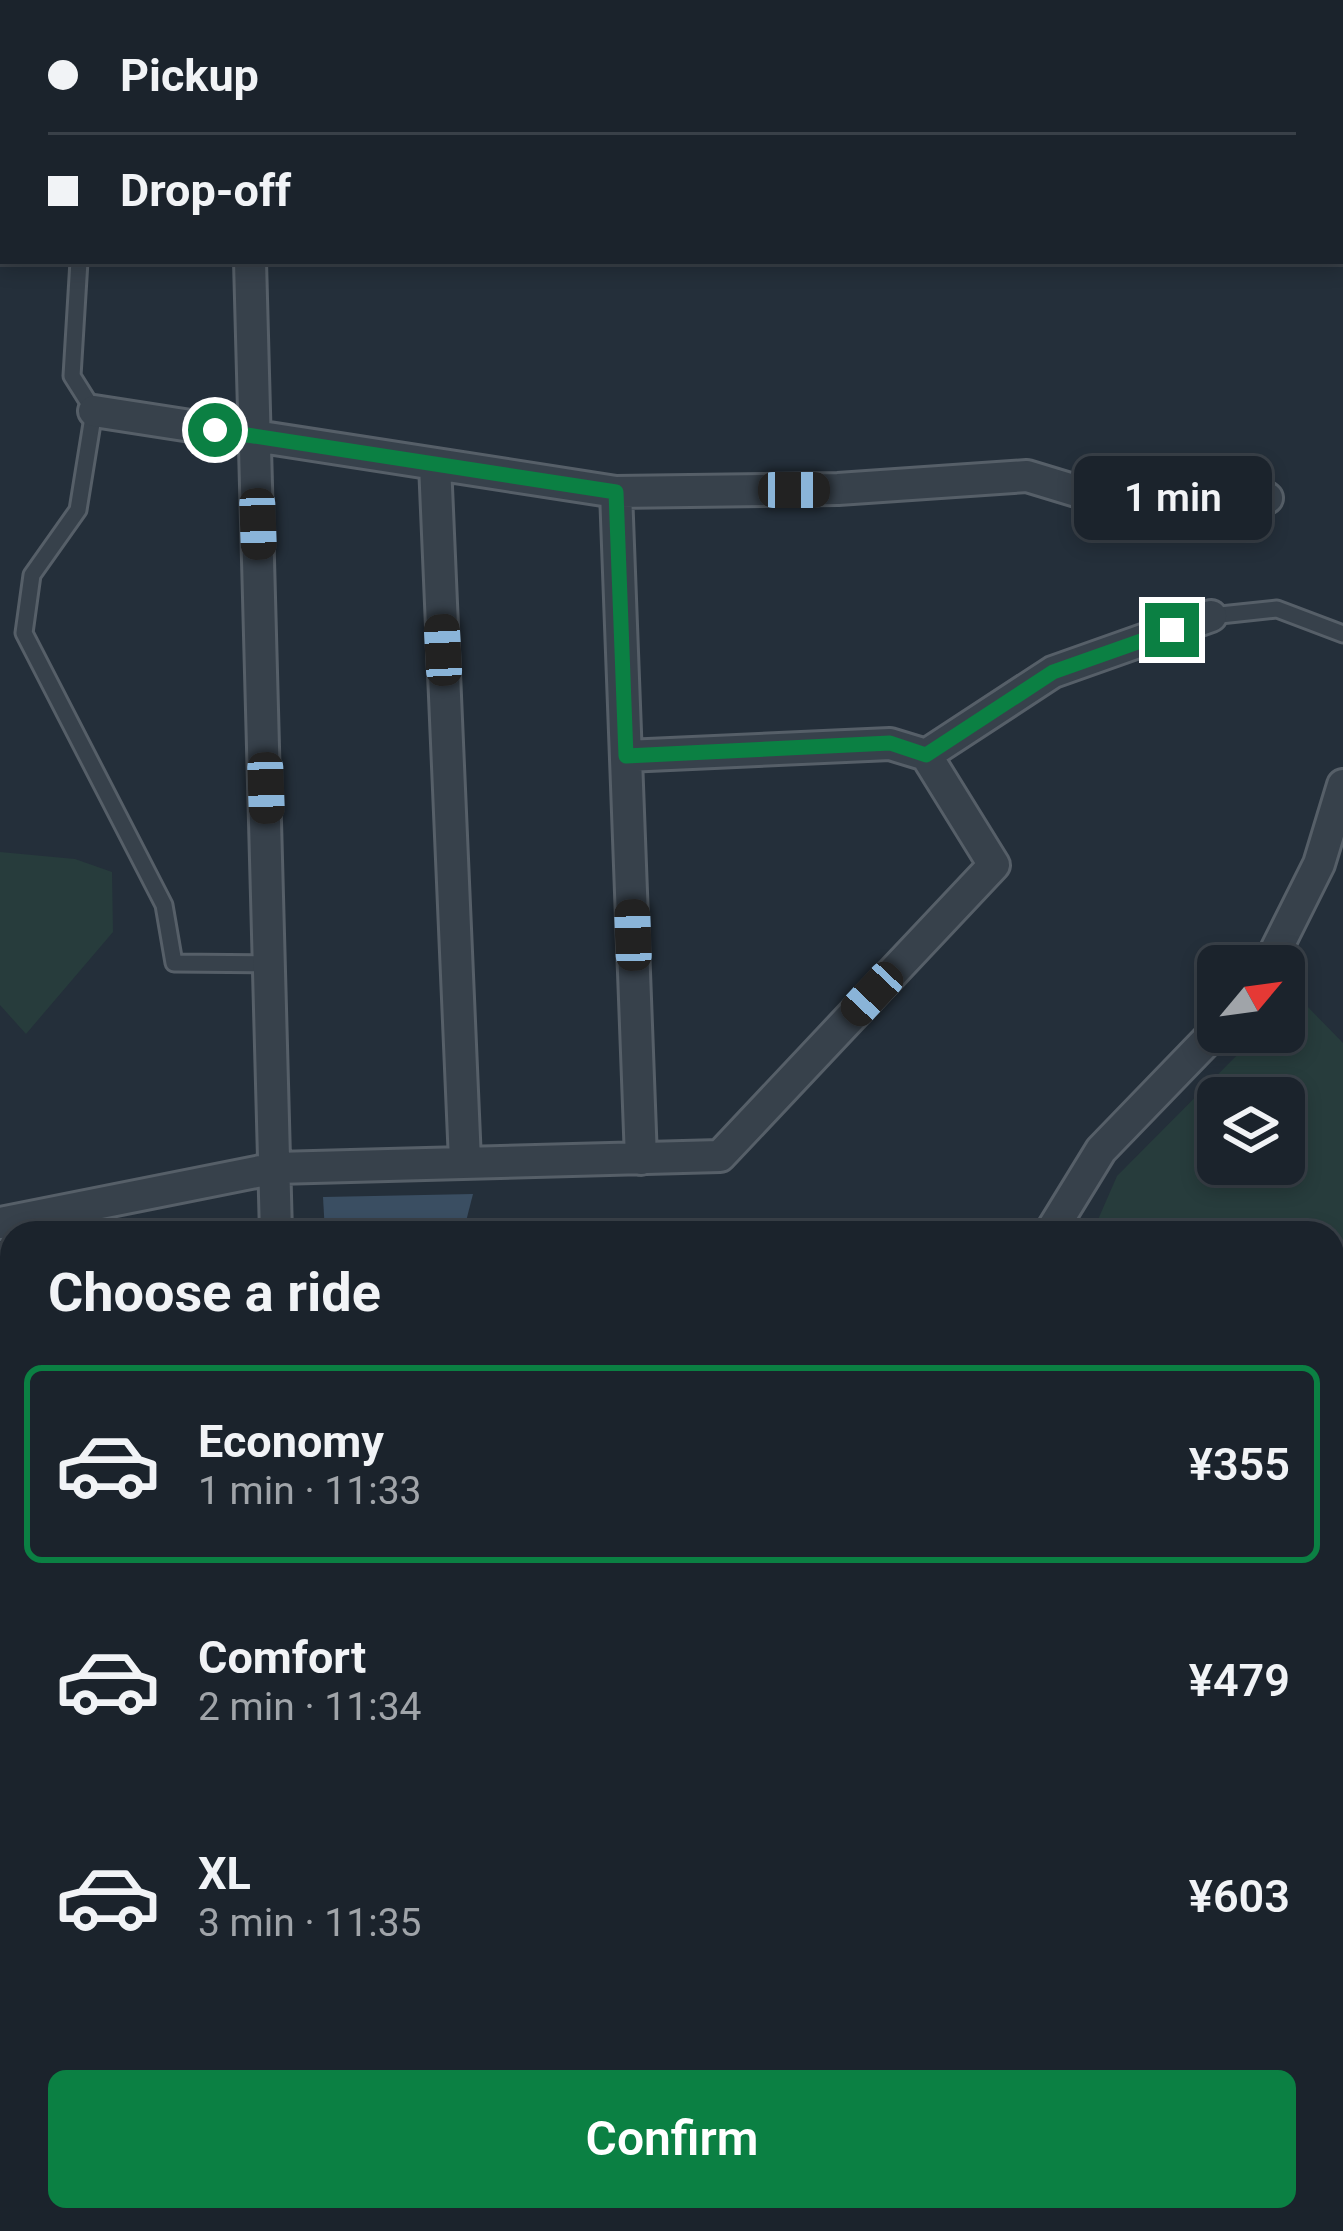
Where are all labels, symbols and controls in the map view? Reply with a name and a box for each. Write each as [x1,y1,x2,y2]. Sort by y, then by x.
text: Pickup [120,49,259,102]
text: Drop-off [120,164,291,217]
route start [188,403,242,457]
callout: 1 min [1073,456,1271,540]
car [758,472,830,508]
text: 1 min [1124,475,1222,521]
car [239,487,277,561]
route end [1145,603,1199,657]
car [423,613,463,687]
car [247,751,285,825]
car [614,898,652,972]
north arrow [1197,945,1305,1053]
map controls [1197,945,1305,1185]
car [834,955,910,1033]
button: layers [1197,1077,1305,1185]
text: Choose a ride [48,1261,381,1324]
icon: car [54,1410,162,1518]
text: Economy [198,1415,384,1468]
text: ¥355 [1189,1438,1290,1491]
text: 1 min · 11:33 [198,1468,421,1514]
icon: car [54,1626,162,1734]
text: Comfort [198,1631,366,1684]
text: ¥479 [1189,1654,1290,1707]
text: 2 min · 11:34 [198,1684,421,1730]
icon: car [54,1842,162,1950]
text: XL [198,1847,251,1900]
text: ¥603 [1189,1870,1290,1923]
text: 3 min · 11:35 [198,1900,421,1946]
button: Confirm [48,2070,1296,2208]

